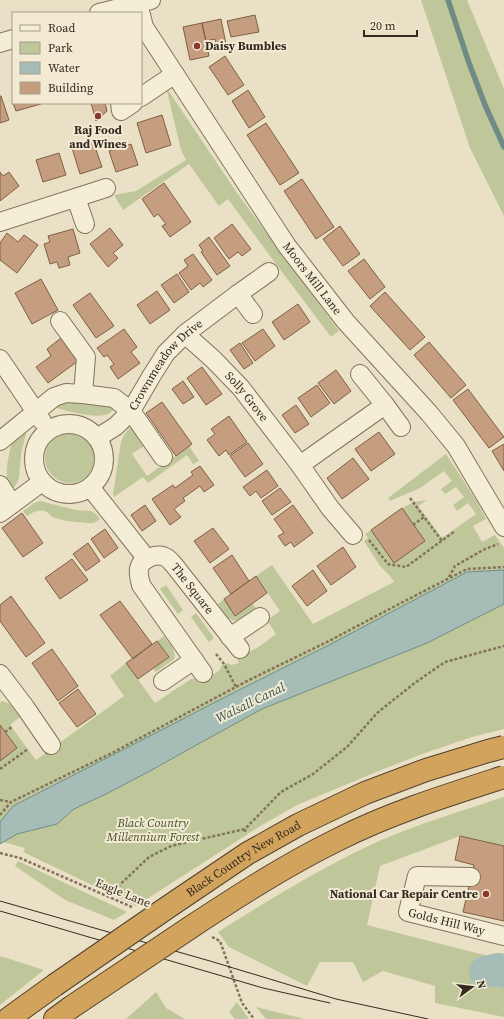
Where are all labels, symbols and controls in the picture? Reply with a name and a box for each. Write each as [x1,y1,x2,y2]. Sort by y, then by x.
legend [12,12,142,104]
scale bar [364,12,417,38]
text: 20 m [370,18,396,34]
text: Road [48,20,75,36]
place label: Daisy Bumbles [205,38,287,54]
text: Park [48,40,73,56]
marker: Daisy Bumbles [192,41,202,51]
text: Water [48,60,80,76]
text: Building [48,80,93,96]
marker: Raj Food and Wines [93,111,103,121]
place label: Raj Food and Wines [69,122,127,152]
street label: Moors Mill Lane [279,239,345,318]
street label: Crownmeadow Drive [125,315,206,413]
street label: Solly Grove [221,368,272,425]
street label: The Square [168,560,217,617]
water label: Walsall Canal [213,678,288,727]
park label: Black Country Millennium Forest [106,815,200,845]
street label: Black Country New Road [183,817,304,900]
street label: Eagle Lane [93,875,153,911]
place label: National Car Repair Centre [330,886,478,902]
marker: National Car Repair Centre [481,889,491,899]
street label: Golds Hill Way [407,904,488,939]
north arrow [452,967,492,1007]
text: N [473,979,489,990]

